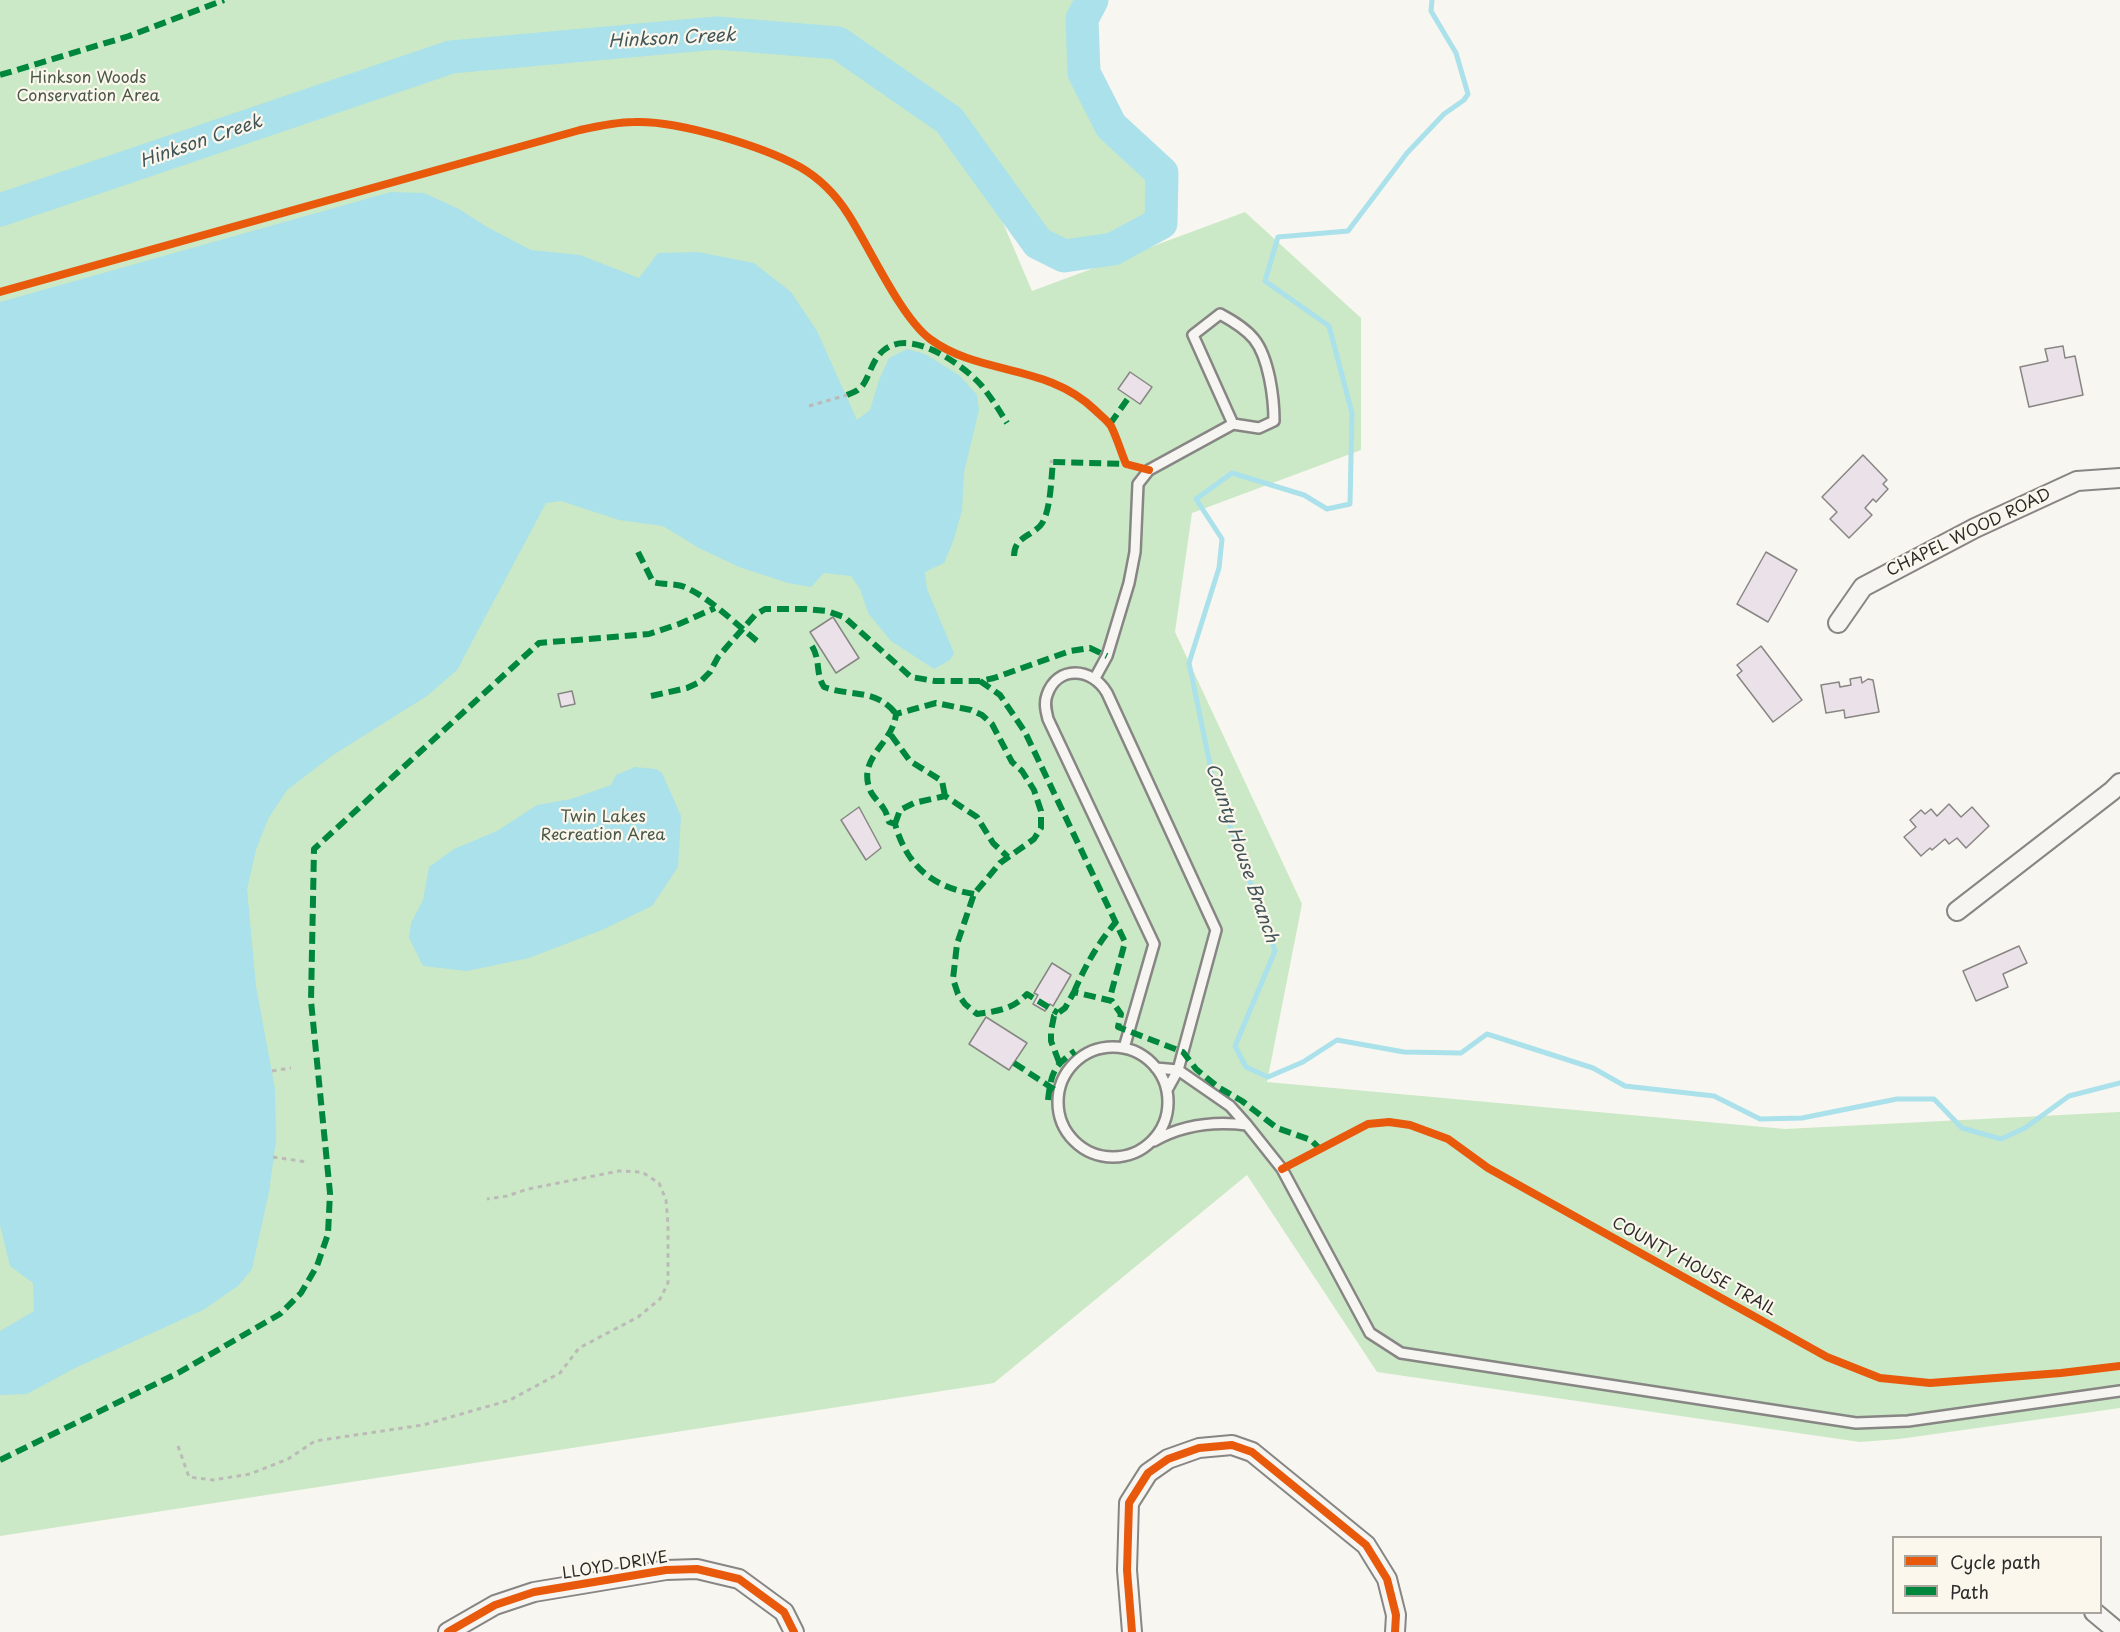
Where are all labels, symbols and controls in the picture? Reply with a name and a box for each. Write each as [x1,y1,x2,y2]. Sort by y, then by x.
water label: Hinkson Creek [608,25,736,53]
park label: Hinkson Woods Conservation Area [16,69,160,107]
water label: Hinkson Creek [137,111,265,173]
street label: CHAPEL WOOD ROAD [1884,485,2054,581]
water label: County House Branch [1200,761,1282,945]
park label: Twin Lakes Recreation Area [541,808,665,846]
street label: COUNTY HOUSE TRAIL [1608,1214,1780,1320]
legend [1892,1536,2102,1614]
street label: LLOYD DRIVE [561,1548,669,1584]
text: Cycle path [1950,1548,2041,1575]
text: Path [1950,1578,1989,1605]

